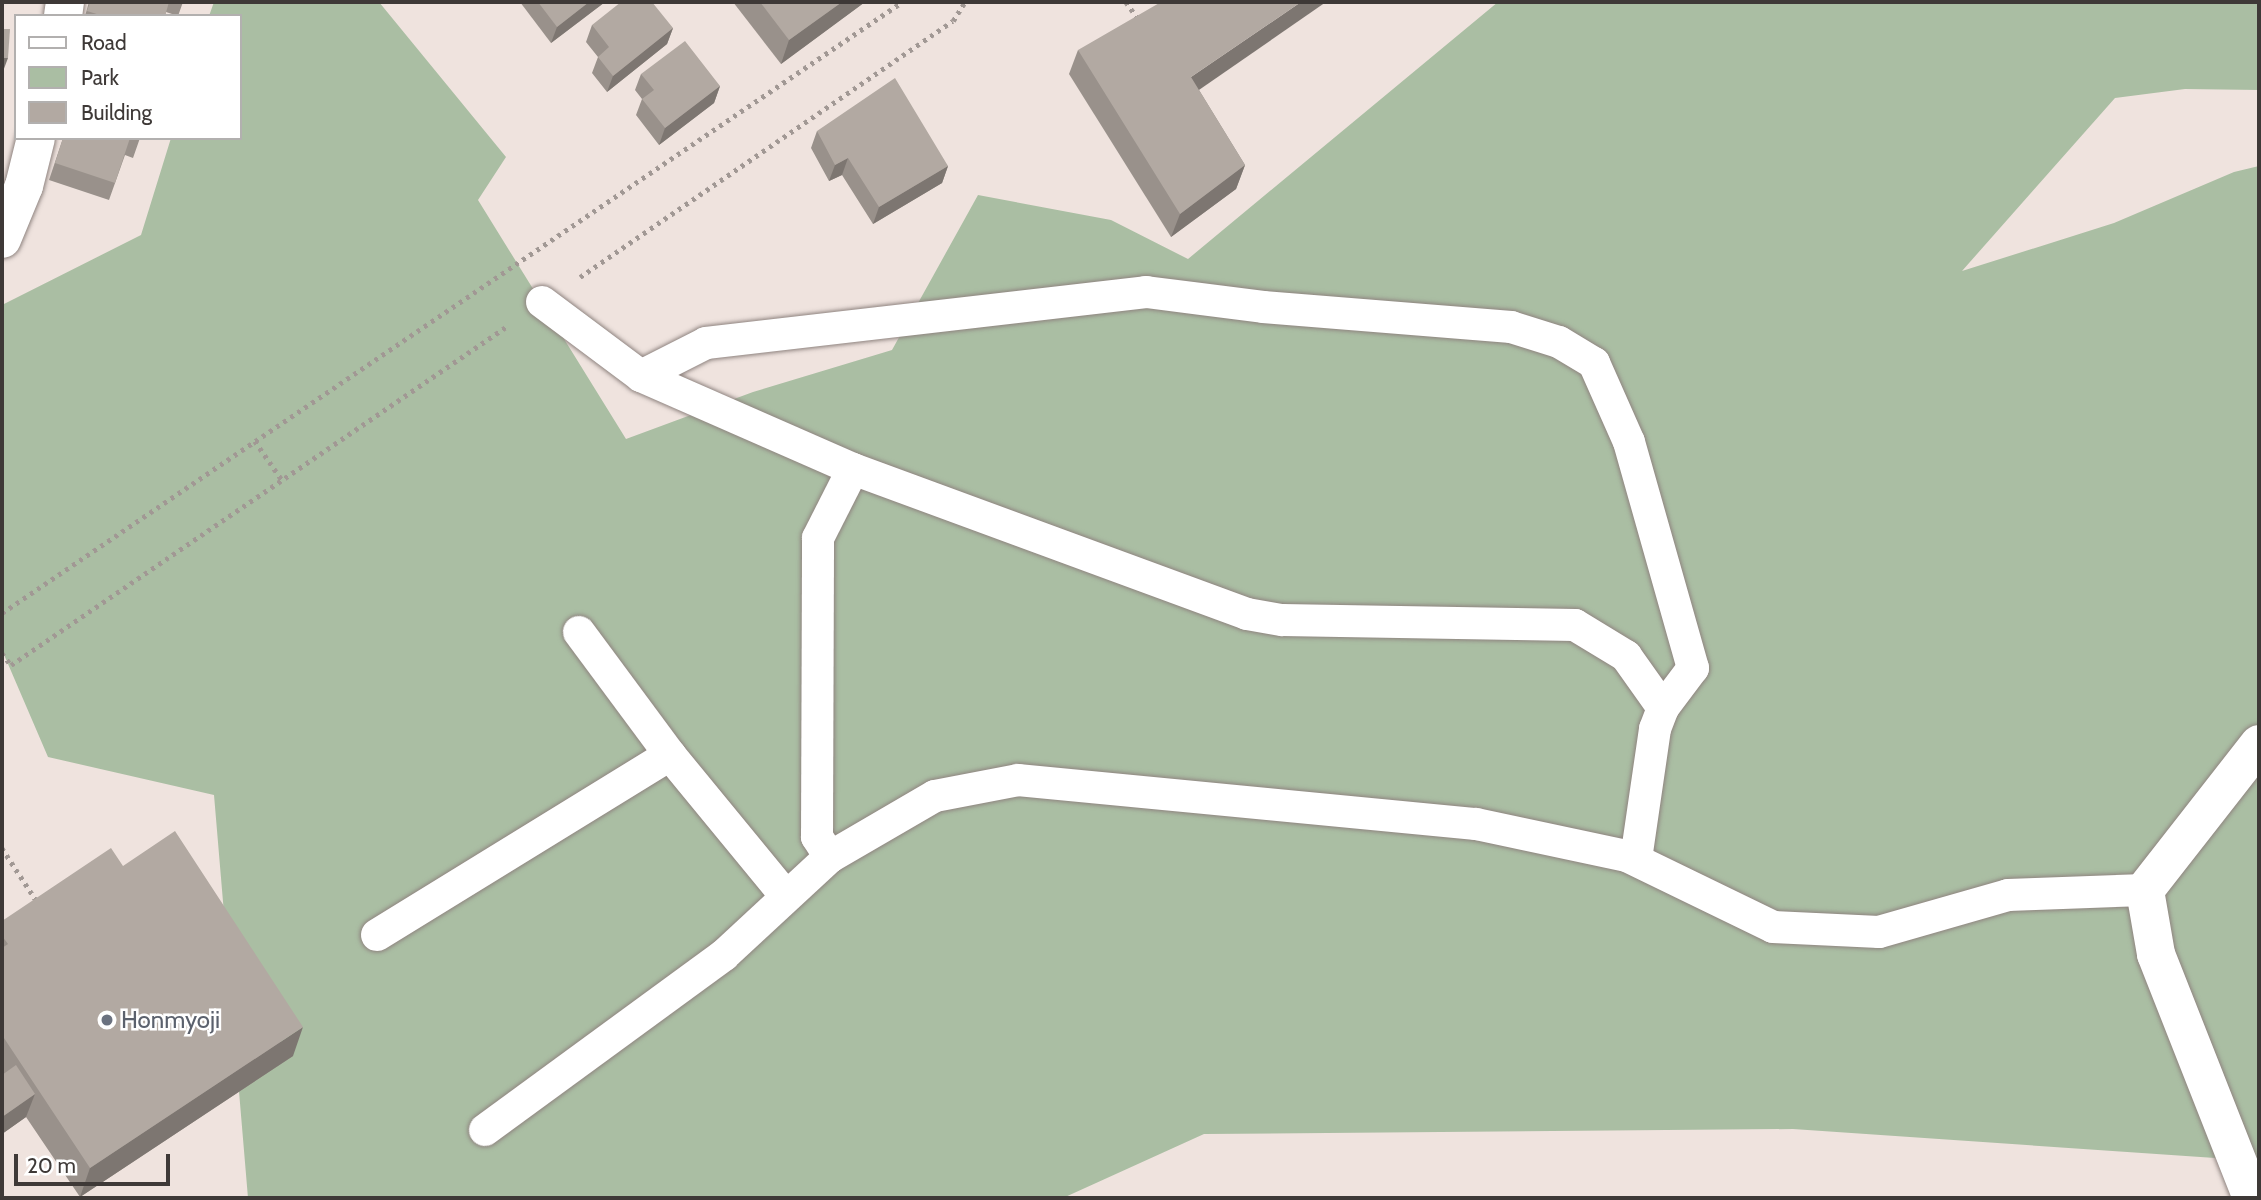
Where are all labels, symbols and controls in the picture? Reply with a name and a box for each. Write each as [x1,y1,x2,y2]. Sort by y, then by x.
legend [14,14,242,140]
text: Road [81,30,127,55]
text: Park [81,65,119,90]
text: Building [81,100,152,125]
place label: Honmyoji [121,1006,220,1034]
marker: Honmyoji [99,1012,115,1028]
scale bar [18,1140,173,1184]
text: 20 m [27,1153,76,1178]

